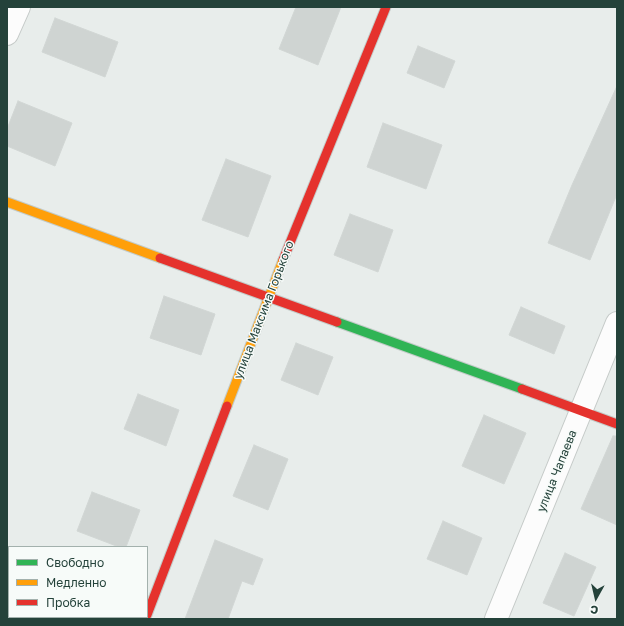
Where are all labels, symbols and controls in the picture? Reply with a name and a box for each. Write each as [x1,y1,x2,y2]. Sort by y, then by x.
street label: улица Максима Горького [231,239,297,381]
street label: улица Чапаева [534,428,580,514]
legend [8,546,148,618]
text: Свободно [46,555,104,570]
text: Медленно [46,575,106,590]
north arrow [576,578,616,618]
text: Пробка [46,595,90,610]
text: С [589,603,599,617]

